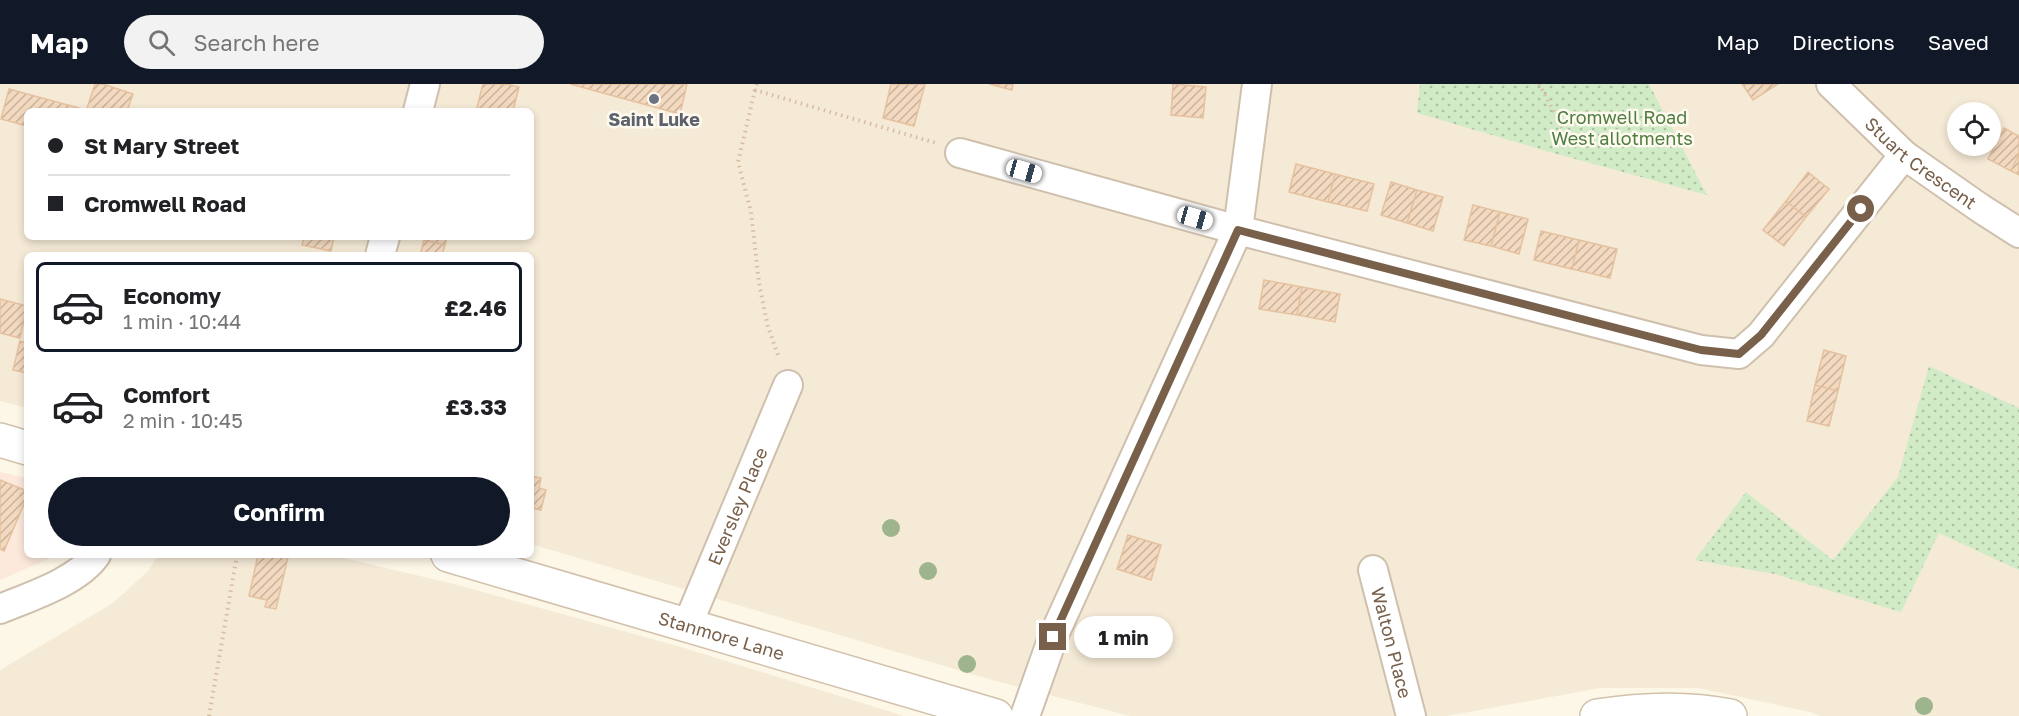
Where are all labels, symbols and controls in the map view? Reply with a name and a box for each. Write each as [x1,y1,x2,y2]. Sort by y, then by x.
search box [124,15,544,69]
text: Map [30,26,88,59]
icon: search [145,26,178,59]
text: Search here [193,29,319,56]
text: Map [1716,29,1759,55]
text: Directions [1792,29,1895,55]
text: Saved [1928,29,1989,55]
marker: Saint Luke [647,92,661,106]
map controls [1947,102,2001,156]
button: locate [1947,102,2001,156]
park label: Cromwell Road West allotments [1551,106,1693,149]
place label: Saint Luke [608,108,700,130]
street label: Stuart Crescent [1861,112,1981,213]
text: St Mary Street [84,132,239,159]
car [1004,157,1044,185]
text: Cromwell Road [84,190,246,217]
route start [1847,195,1874,222]
car [1175,204,1215,232]
icon: car [51,280,105,334]
text: Economy [123,282,221,309]
text: £2.46 [444,294,507,321]
text: 1 min · 10:44 [123,309,242,333]
icon: car [51,379,105,433]
text: Comfort [123,381,210,408]
text: £3.33 [445,393,507,420]
text: 2 min · 10:45 [123,408,243,432]
street label: Eversley Place [703,444,772,568]
button: Confirm [48,477,510,546]
street label: Walton Place [1367,585,1417,700]
street label: Stanmore Lane [656,606,787,664]
callout: 1 min [1074,616,1173,658]
route end [1039,623,1066,650]
text: 1 min [1098,625,1149,649]

